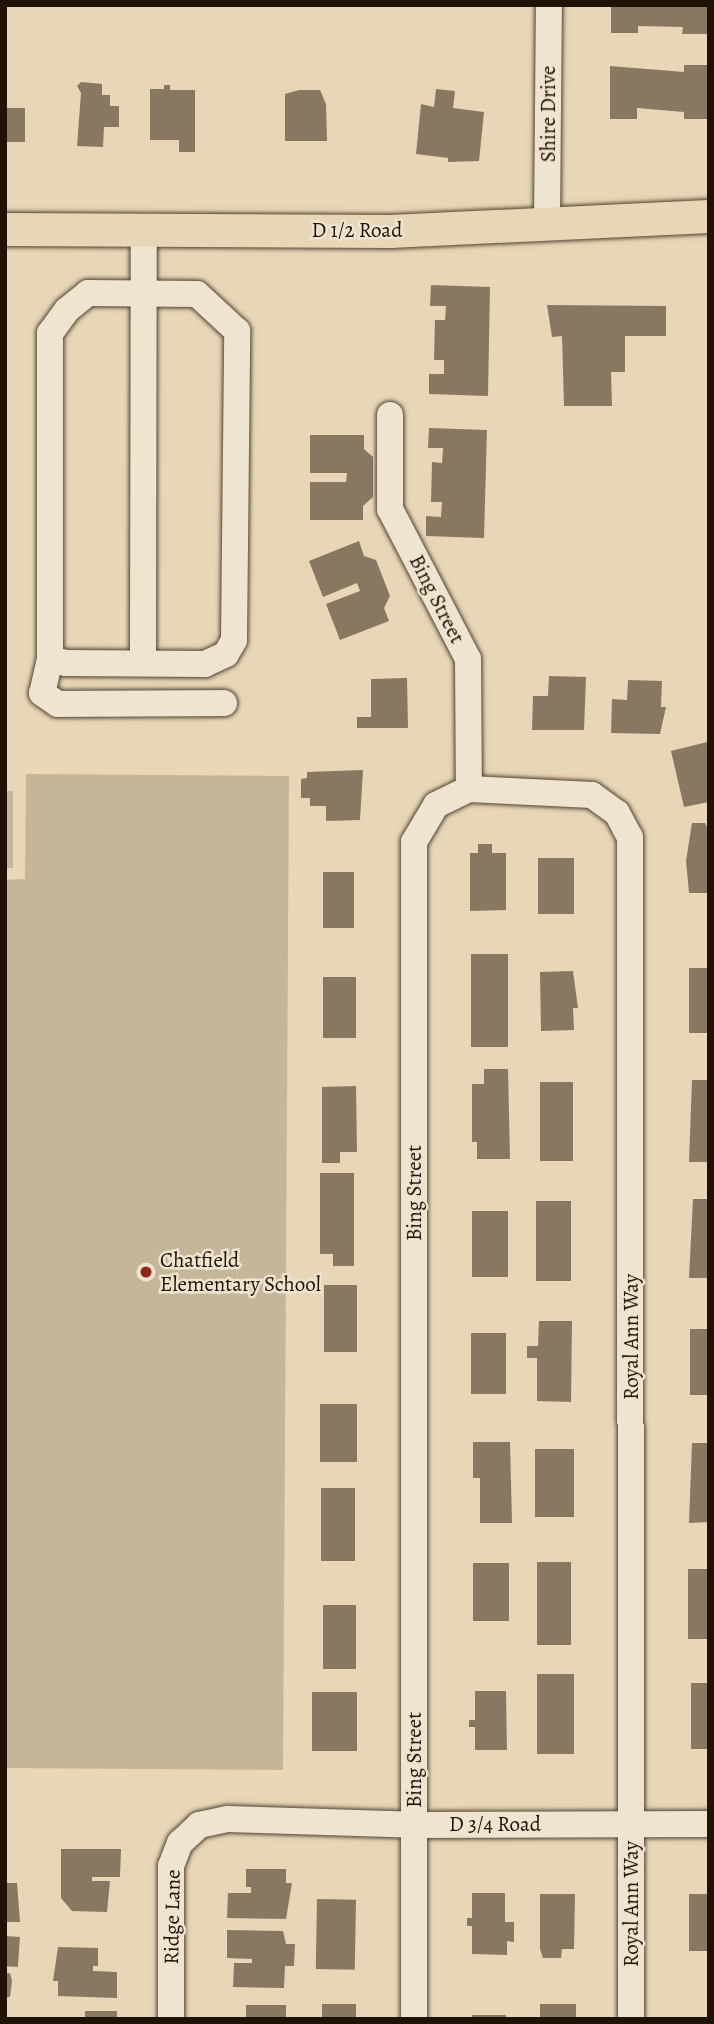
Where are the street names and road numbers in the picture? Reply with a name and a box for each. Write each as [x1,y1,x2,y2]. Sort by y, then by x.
street label: Shire Drive [535,66,561,162]
street label: D 1/2 Road [312,217,402,243]
street label: Bing Street [404,550,470,648]
street label: Bing Street [401,1145,427,1241]
street label: Royal Ann Way [618,1274,644,1400]
street label: Bing Street [401,1712,427,1808]
street label: D 3/4 Road [449,1811,541,1837]
street label: Royal Ann Way [618,1841,644,1967]
street label: Ridge Lane [159,1869,185,1965]

